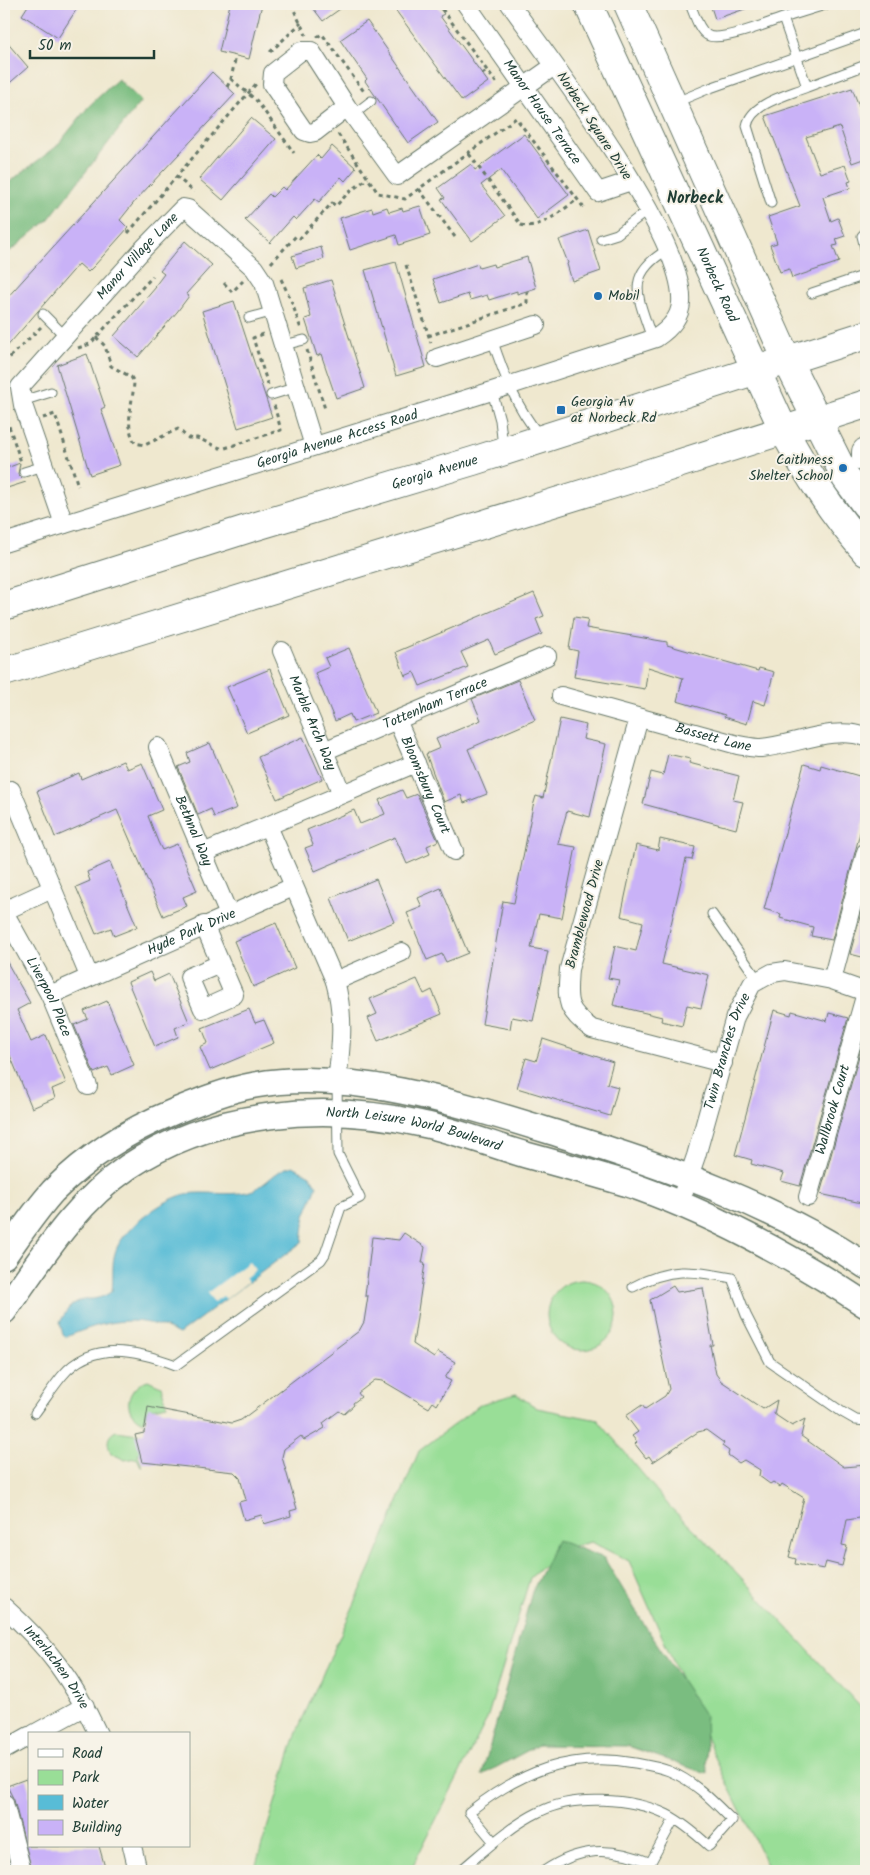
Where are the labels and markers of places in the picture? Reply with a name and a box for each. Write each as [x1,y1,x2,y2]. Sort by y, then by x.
place label: Mobil [608,285,640,307]
marker: Mobil [592,290,604,302]
place label: Georgia Av at Norbeck Rd [571,391,657,429]
marker: Georgia Av at Norbeck Rd [555,404,567,416]
place label: Caithness Shelter School [749,449,834,487]
marker: Caithness Shelter School [837,462,849,474]

